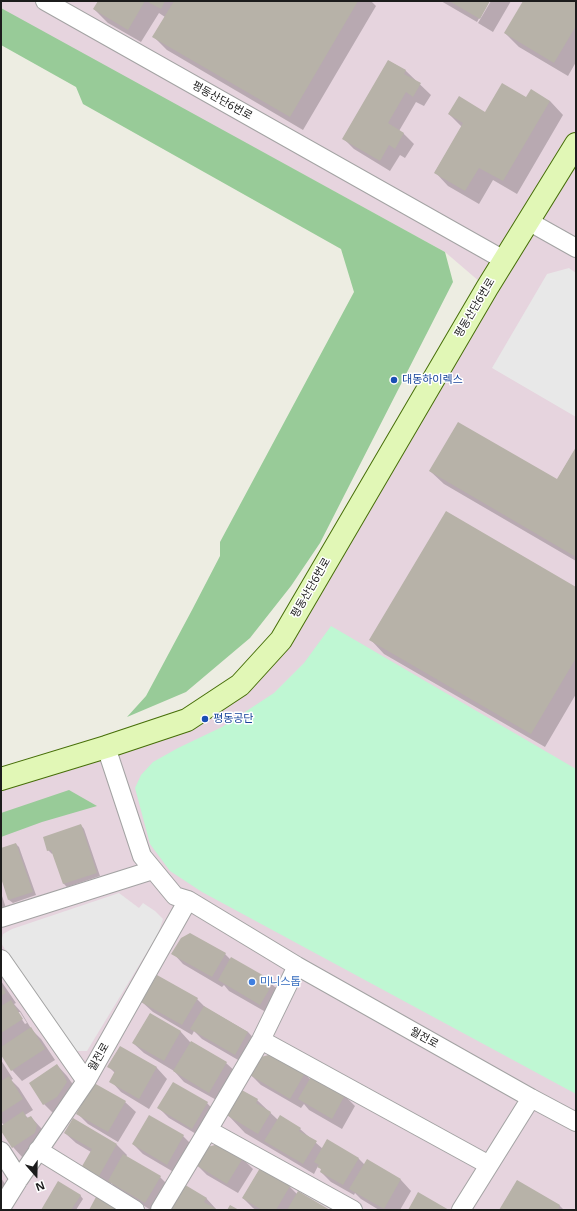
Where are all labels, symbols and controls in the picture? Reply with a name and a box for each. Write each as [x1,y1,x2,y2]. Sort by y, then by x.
street label: 평동산단6번로 [189,79,255,123]
street label: 평동산단6번로 [452,276,498,340]
place label: 대동하이렉스 [402,373,463,387]
marker: 대동하이렉스 [389,375,399,385]
street label: 평동산단6번로 [289,556,333,620]
place label: 평동공단 [213,712,253,726]
marker: 평동공단 [200,714,210,724]
place label: 미니스톱 [260,975,300,989]
marker: 미니스톱 [247,977,257,987]
street label: 월전로 [408,1025,440,1051]
street label: 월전로 [86,1041,112,1073]
north arrow [16,1155,56,1195]
text: N [34,1178,47,1195]

